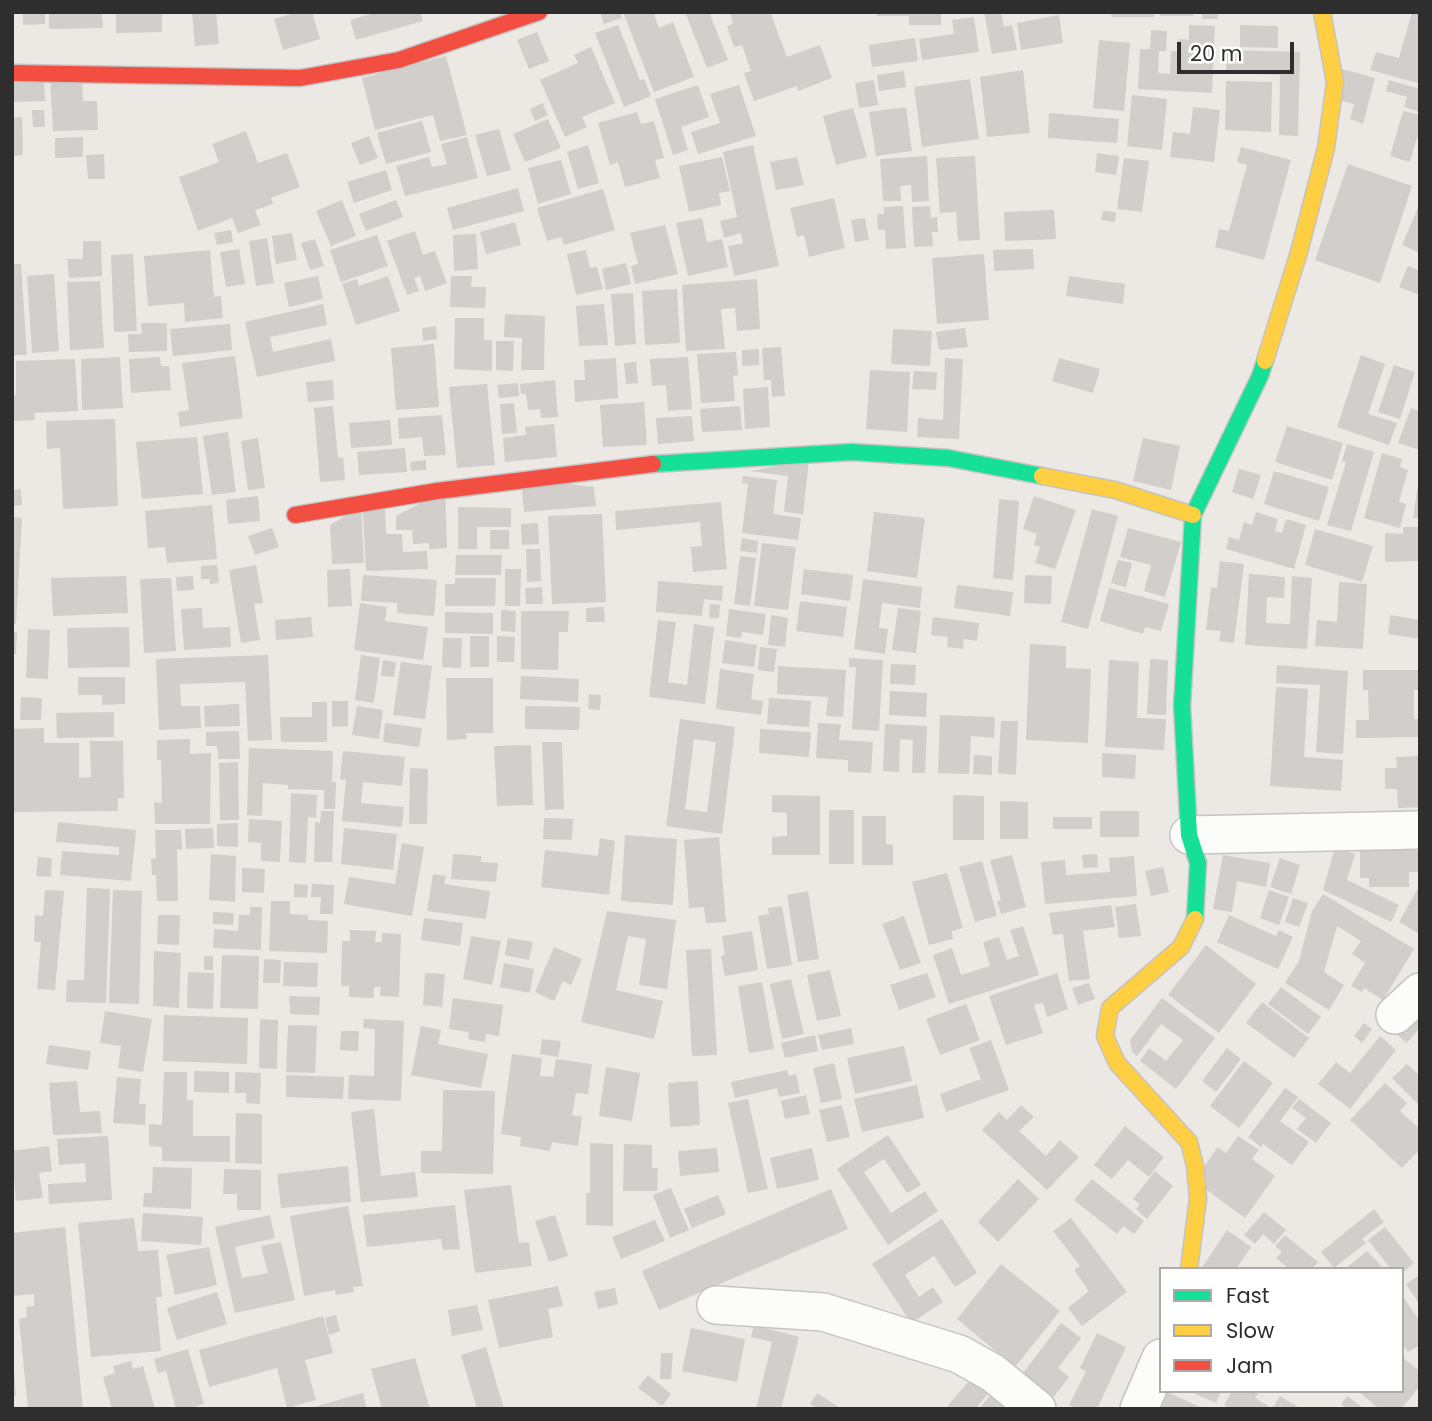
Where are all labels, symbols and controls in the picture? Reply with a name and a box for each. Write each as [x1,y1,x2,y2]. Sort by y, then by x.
scale bar [1180,28,1297,72]
text: 20 m [1190,39,1243,68]
legend [1159,1267,1404,1393]
text: Fast [1226,1281,1269,1310]
text: Slow [1226,1316,1274,1345]
text: Jam [1226,1351,1273,1380]

